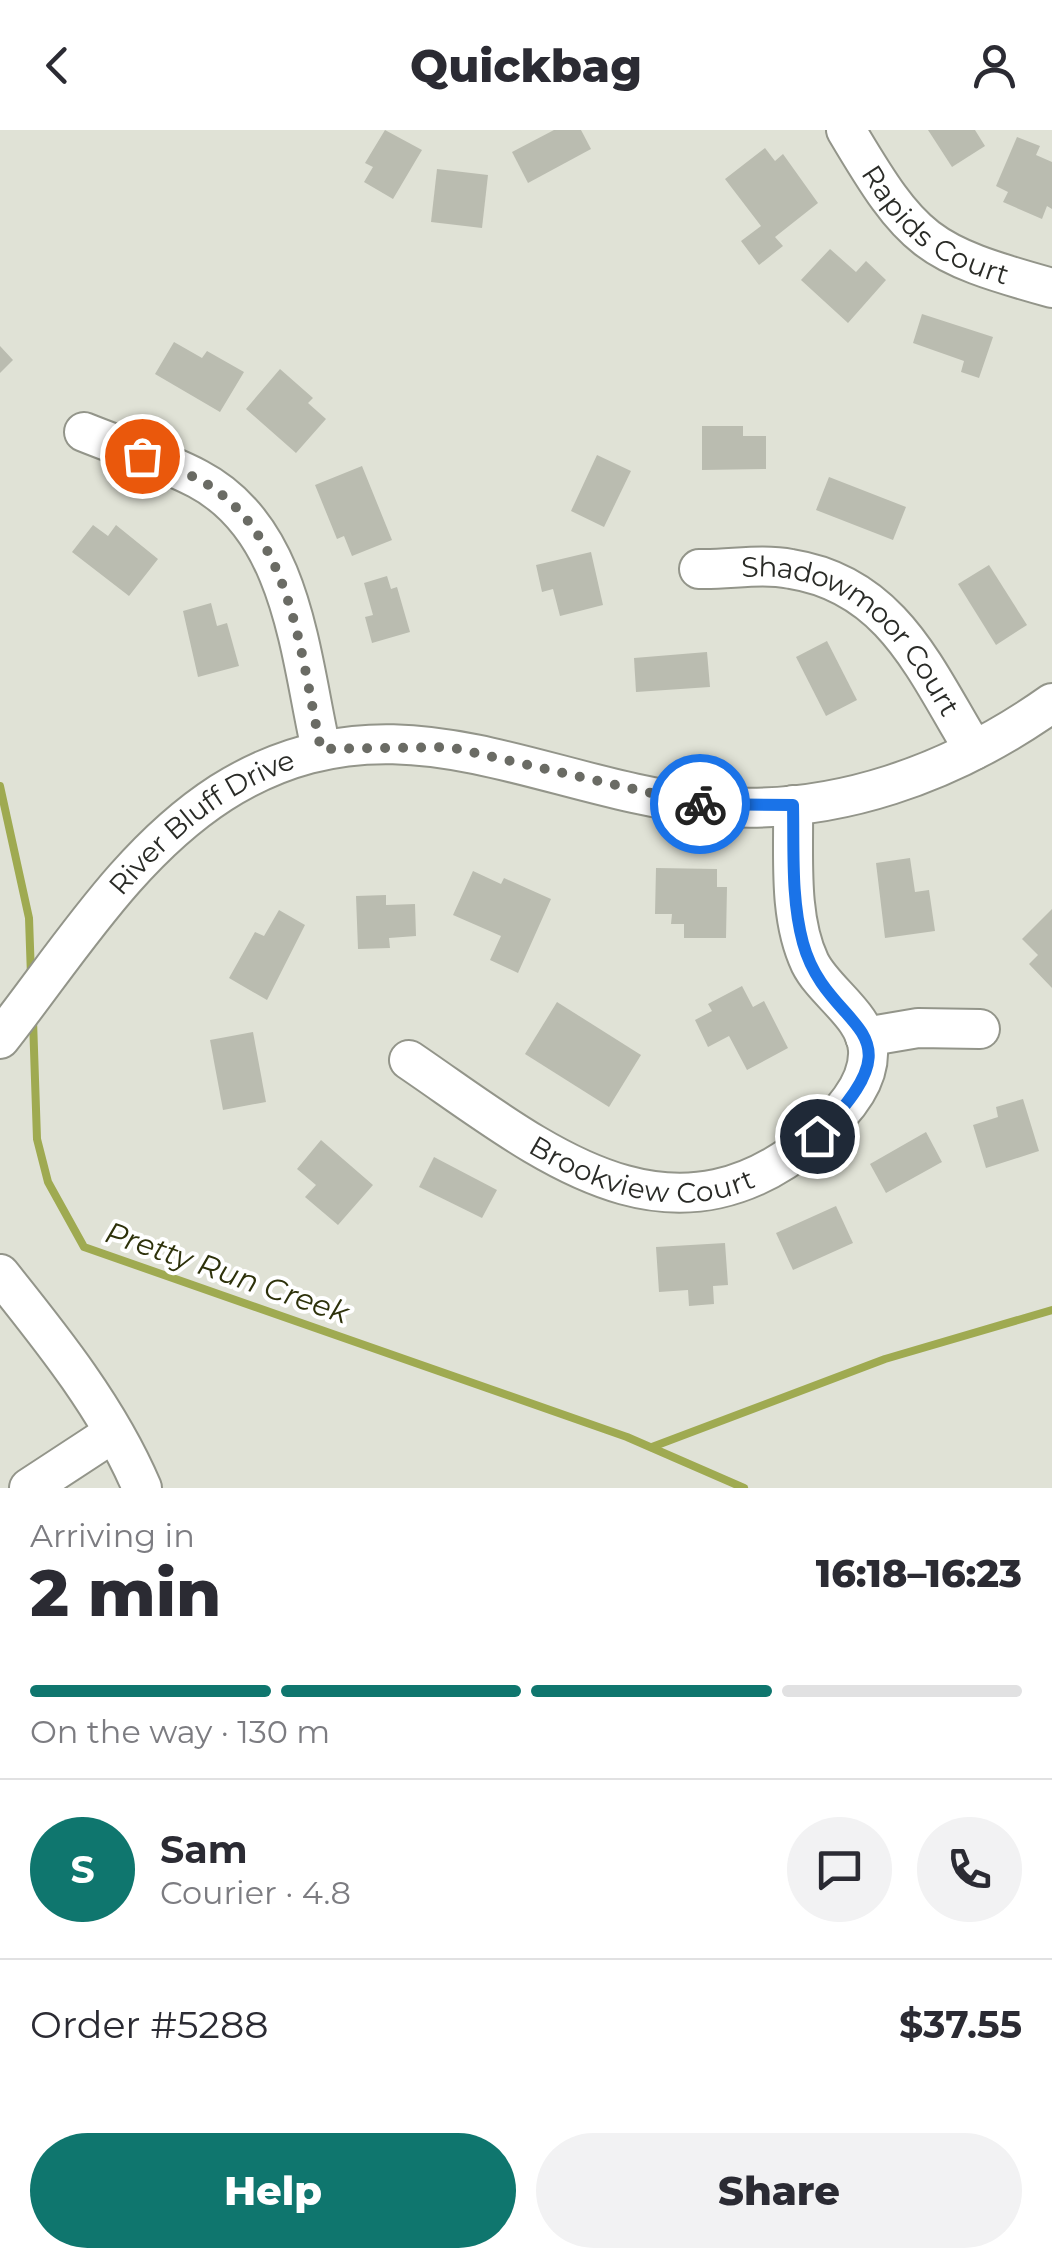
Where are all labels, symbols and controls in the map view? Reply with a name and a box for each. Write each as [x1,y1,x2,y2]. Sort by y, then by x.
icon: back [30,38,85,93]
text: Quickbag [410,38,642,93]
icon: person [967,38,1022,93]
street label: Rapids Court [855,159,1013,292]
pin [100,414,185,499]
icon: bag [115,429,170,484]
street label: Shadowmoor Court [740,549,967,722]
street label: River Bluff Drive [101,742,299,902]
courier [650,754,750,854]
icon: bike [673,777,728,832]
pin [775,1094,860,1179]
icon: home [790,1109,845,1164]
street label: Brookview Court [524,1128,759,1210]
water label: Pretty Run Creek [101,1214,355,1332]
text: Arriving in [30,1516,195,1555]
text: 16:18–16:23 [816,1550,1022,1597]
text: 2 min [30,1553,221,1632]
text: On the way · 130 m [30,1712,330,1751]
button: chat [787,1817,892,1922]
button: phone [917,1817,1022,1922]
text: Sam [160,1826,248,1873]
text: S [70,1846,95,1893]
text: Courier · 4.8 [160,1873,351,1912]
text: Order #5288 [30,2001,268,2048]
text: $37.55 [899,2001,1022,2048]
button: Help [30,2133,516,2248]
button: Share [536,2133,1022,2248]

